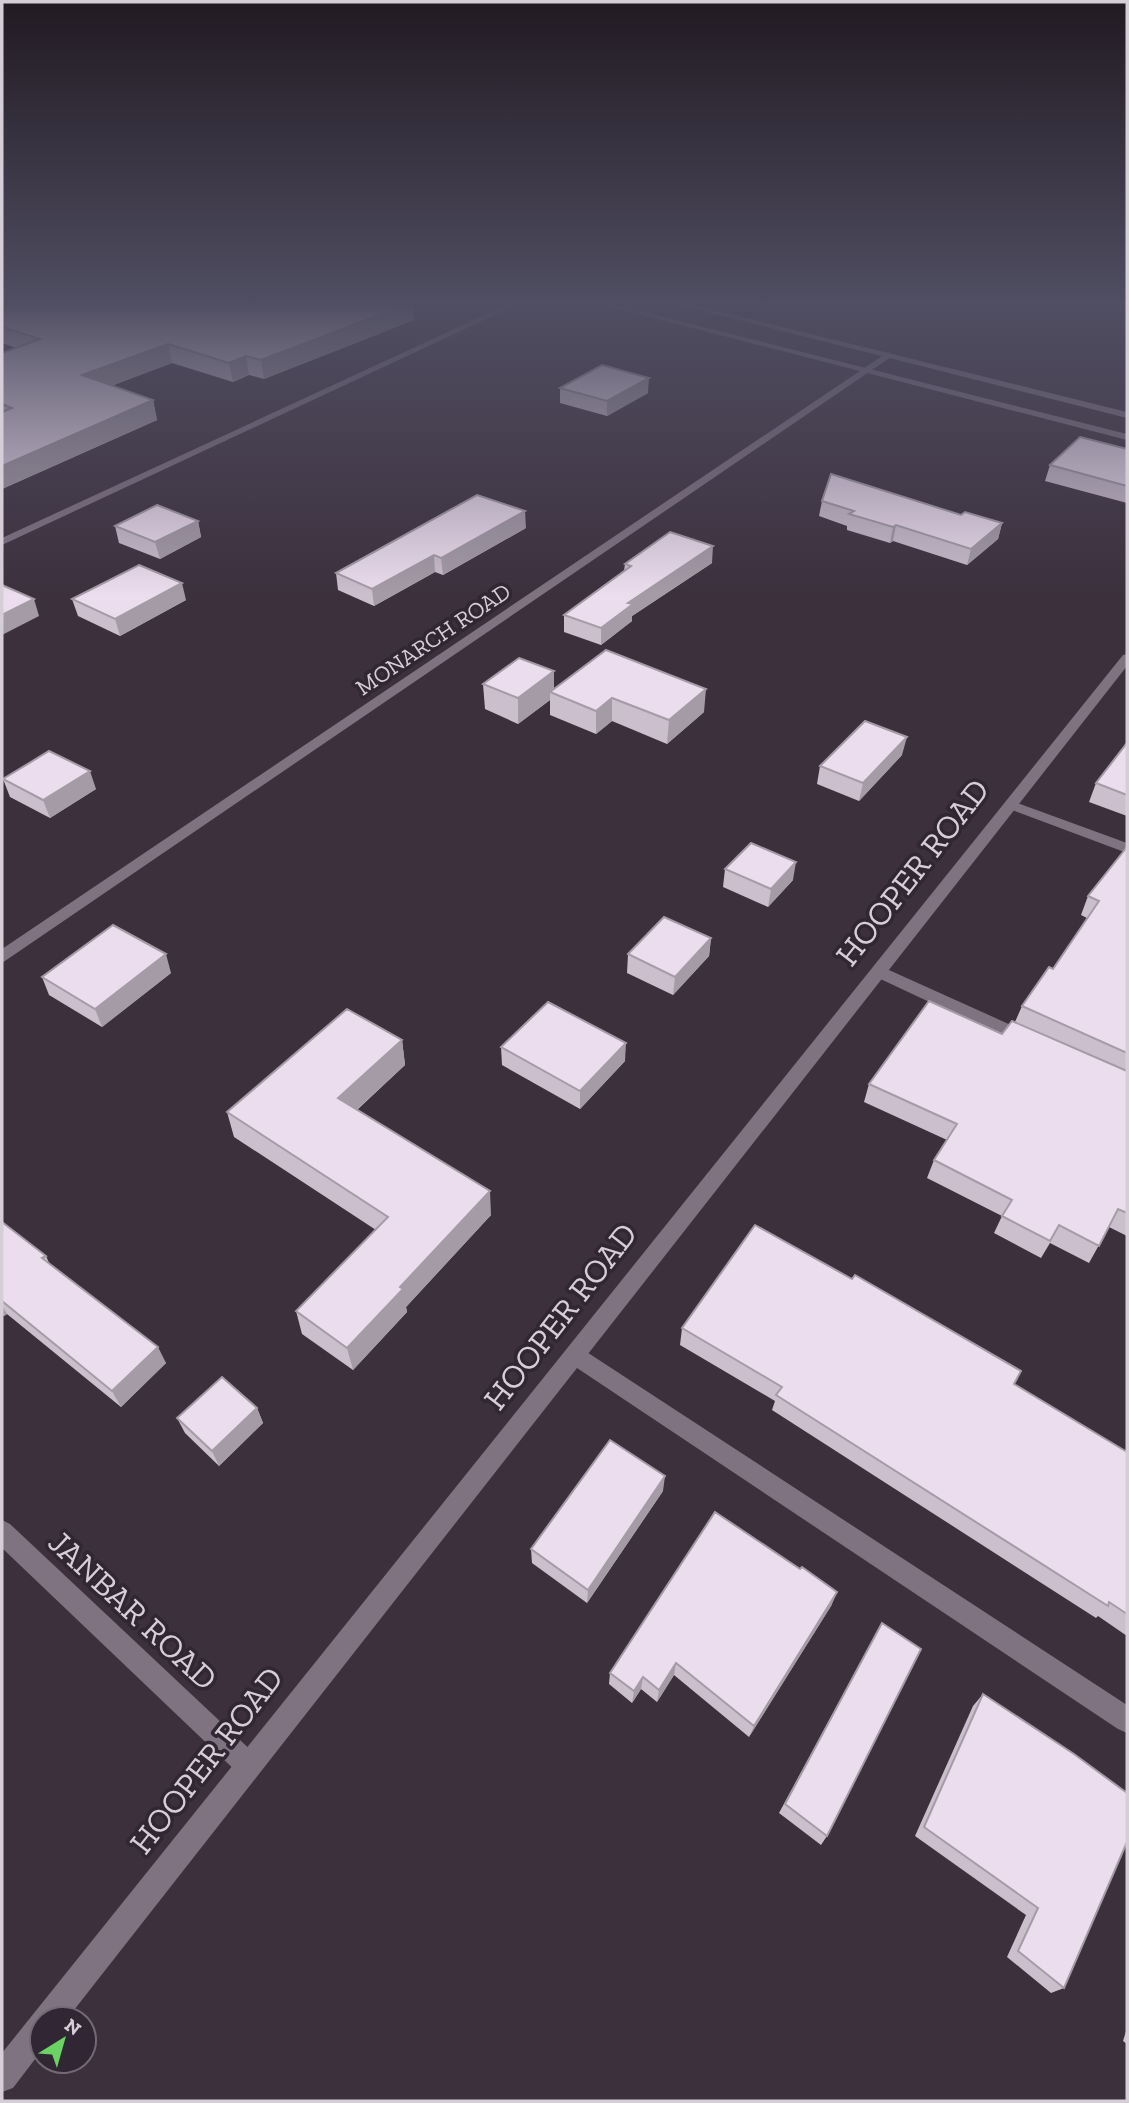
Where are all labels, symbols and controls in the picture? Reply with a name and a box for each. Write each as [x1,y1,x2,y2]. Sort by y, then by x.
street label: MONARCH ROAD [350,577,516,701]
street label: HOOPER ROAD [827,771,997,973]
street label: HOOPER ROAD [475,1215,645,1417]
street label: JANBAR ROAD [41,1522,225,1698]
street label: HOOPER ROAD [121,1659,291,1861]
north arrow [28,2005,98,2075]
text: N [60,2013,86,2040]

